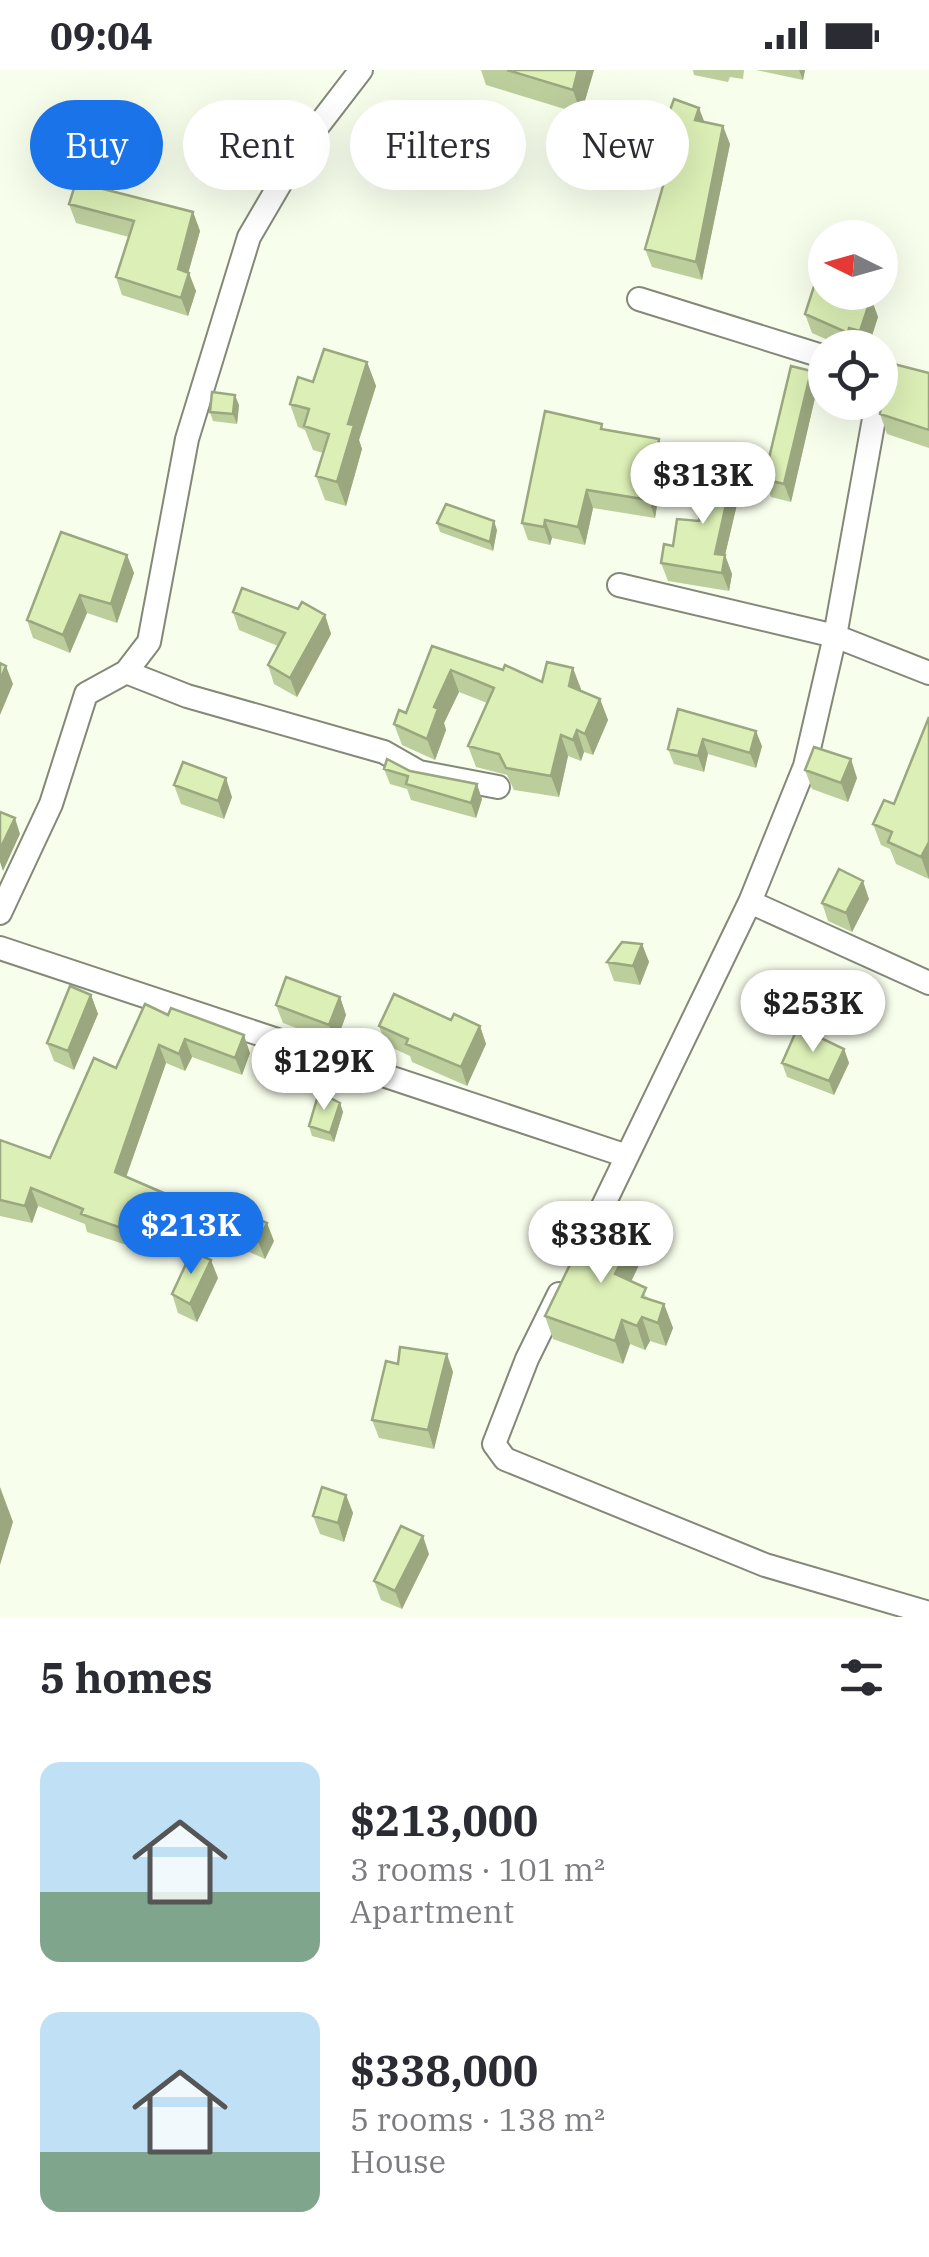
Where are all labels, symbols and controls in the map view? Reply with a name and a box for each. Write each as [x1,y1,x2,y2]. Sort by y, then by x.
text: 09:04 [50,11,153,60]
chip: Buy [30,100,163,190]
chip: Rent [183,100,330,190]
chip: Filters [350,100,526,190]
chip: New [546,100,689,190]
north arrow [808,220,898,310]
map controls [808,220,898,420]
button: locate [808,330,898,420]
pin: $313K [633,442,773,527]
text: $313K [652,453,754,495]
pin: $253K [743,970,883,1055]
text: $253K [762,981,864,1023]
pin: $129K [254,1028,394,1113]
text: $129K [273,1039,375,1081]
pin: $213K [121,1192,261,1277]
pin: $338K [531,1201,671,1286]
text: $213K [140,1203,242,1245]
text: $338K [550,1212,652,1254]
text: 5 homes [40,1650,213,1705]
icon: filters [834,1650,889,1705]
text: $213,000 [350,1793,538,1848]
icon: home [120,1802,240,1922]
text: 3 rooms · 101 m² [350,1848,605,1890]
text: Apartment [350,1890,514,1932]
text: $338,000 [350,2043,538,2098]
icon: home [120,2052,240,2172]
text: 5 rooms · 138 m² [350,2098,605,2140]
text: House [350,2140,446,2182]

